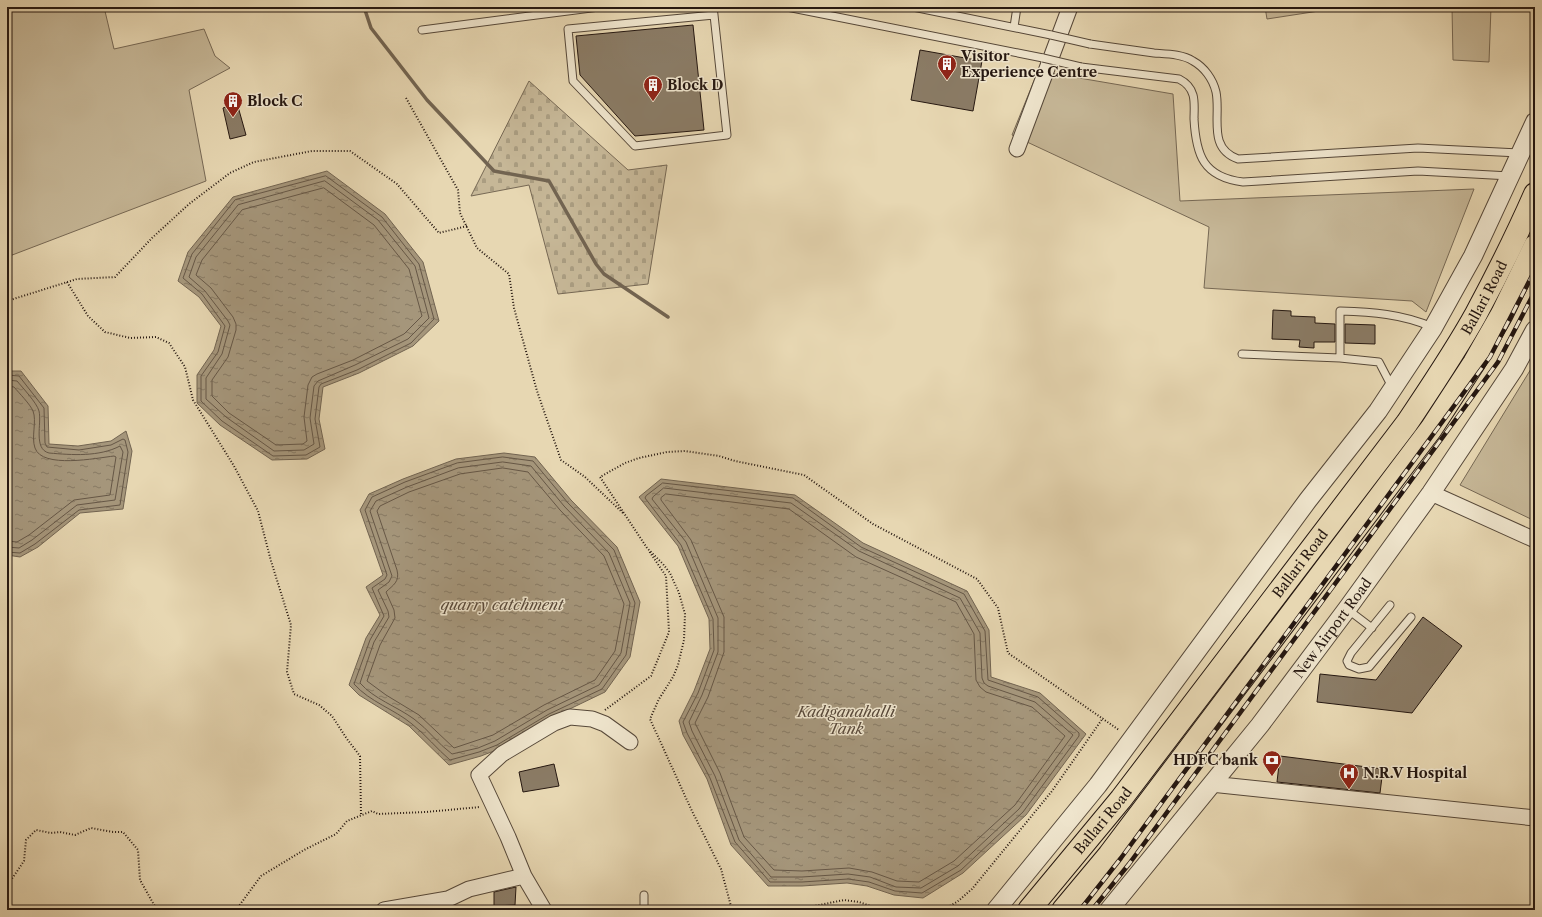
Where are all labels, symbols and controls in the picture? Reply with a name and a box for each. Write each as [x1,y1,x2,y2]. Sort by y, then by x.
place label: Visitor Experience Centre [960,47,1097,81]
building icon: Visitor Experience Centre [936,53,958,81]
building icon: Block D [642,74,664,102]
place label: Block D [667,76,724,94]
building icon: Block C [222,90,244,118]
place label: Block C [247,92,303,110]
street label: Ballari Road [1457,257,1511,338]
street label: Ballari Road [1268,525,1332,601]
street label: New Airport Road [1289,574,1376,682]
water label: quarry catchment [441,595,564,614]
water label: Kadiganahalli Tank [796,702,896,738]
bank icon: HDFC bank [1261,749,1283,777]
place label: HDFC bank [1173,751,1259,769]
hospital icon: N.R.V Hospital [1338,762,1360,790]
place label: N.R.V Hospital [1363,764,1467,782]
street label: Ballari Road [1070,783,1136,858]

